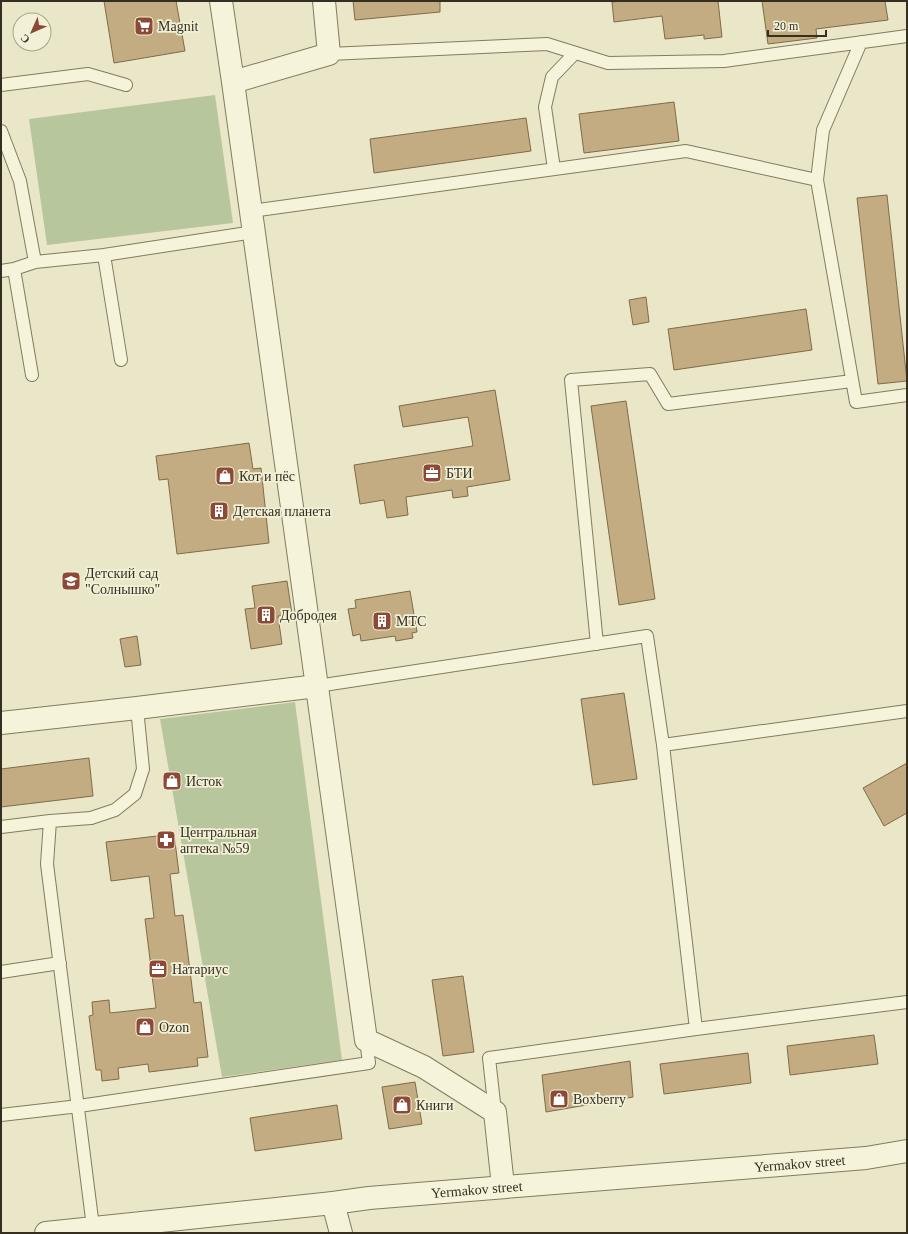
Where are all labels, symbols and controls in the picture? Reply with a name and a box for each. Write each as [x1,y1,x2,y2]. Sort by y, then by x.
north arrow [12,12,52,52]
scale bar [768,12,826,38]
supermarket icon: Magnit [133,15,155,37]
place label: Magnit [158,19,199,34]
text: 20 m [774,19,799,33]
text: С [18,32,32,46]
office icon: БТИ [421,462,443,484]
shop icon: Кот и пёс [214,465,236,487]
place label: БТИ [446,466,473,481]
place label: Кот и пёс [239,469,295,484]
building icon: Детская планета [208,500,230,522]
place label: Детская планета [233,504,332,519]
place label: Детский сад "Солнышко" [85,566,160,597]
school or university icon: Детский сад "Солнышко" [60,570,82,592]
building icon: Добродея [255,604,277,626]
place label: Добродея [280,608,338,623]
building icon: МТС [371,610,393,632]
place label: МТС [396,614,426,629]
shop icon: Исток [161,770,183,792]
place label: Исток [186,774,222,789]
place label: Центральная аптека №59 [180,825,258,856]
pharmacy icon: Центральная аптека №59 [155,829,177,851]
office icon: Натариус [147,958,169,980]
place label: Натариус [172,962,228,977]
shop icon: Ozon [134,1016,156,1038]
place label: Ozon [159,1020,189,1035]
shop icon: Boxberry [548,1088,570,1110]
place label: Boxberry [573,1092,626,1107]
shop icon: Книги [391,1094,413,1116]
place label: Книги [416,1098,454,1113]
street label: Yermakov street [754,1153,846,1175]
street label: Yermakov street [431,1179,523,1201]

